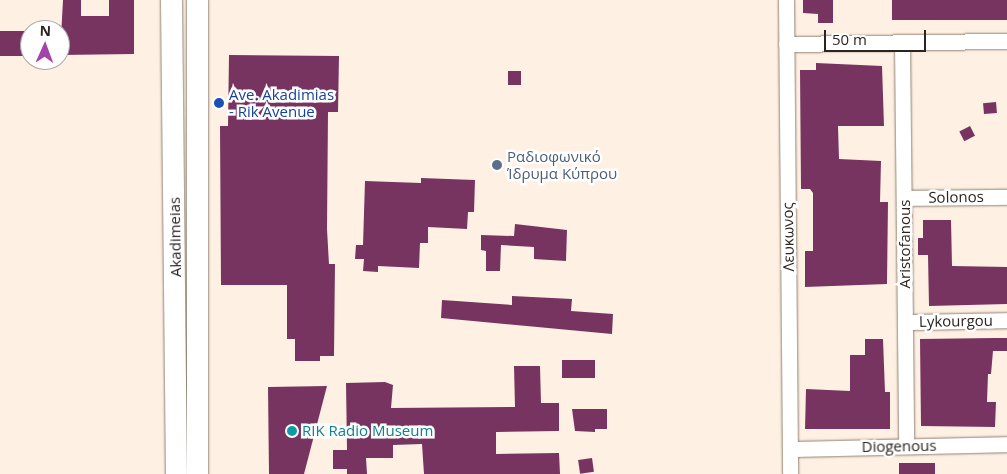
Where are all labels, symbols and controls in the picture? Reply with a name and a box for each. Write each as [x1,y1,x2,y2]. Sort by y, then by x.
north arrow [20,20,70,70]
scale bar [827,20,930,52]
text: N [39,21,52,40]
text: 50 m [832,29,867,49]
place label: Ave. Akadimias - Rik Avenue [229,85,334,120]
marker: Ave. Akadimias - Rik Avenue [213,97,225,109]
place label: Ραδιοφωνικό Ίδρυμα Κύπρου [507,147,617,182]
marker: Ραδιοφωνικό Ίδρυμα Κύπρου [491,159,503,171]
street label: Solonos [928,188,984,206]
street label: Akadimeias [165,197,185,277]
street label: Aristofanous [896,200,914,288]
street label: Λευκωνος [778,202,798,272]
street label: Lykourgou [919,311,993,331]
place label: RIK Radio Museum [302,422,433,440]
marker: RIK Radio Museum [286,425,298,437]
street label: Diogenous [861,436,937,456]

